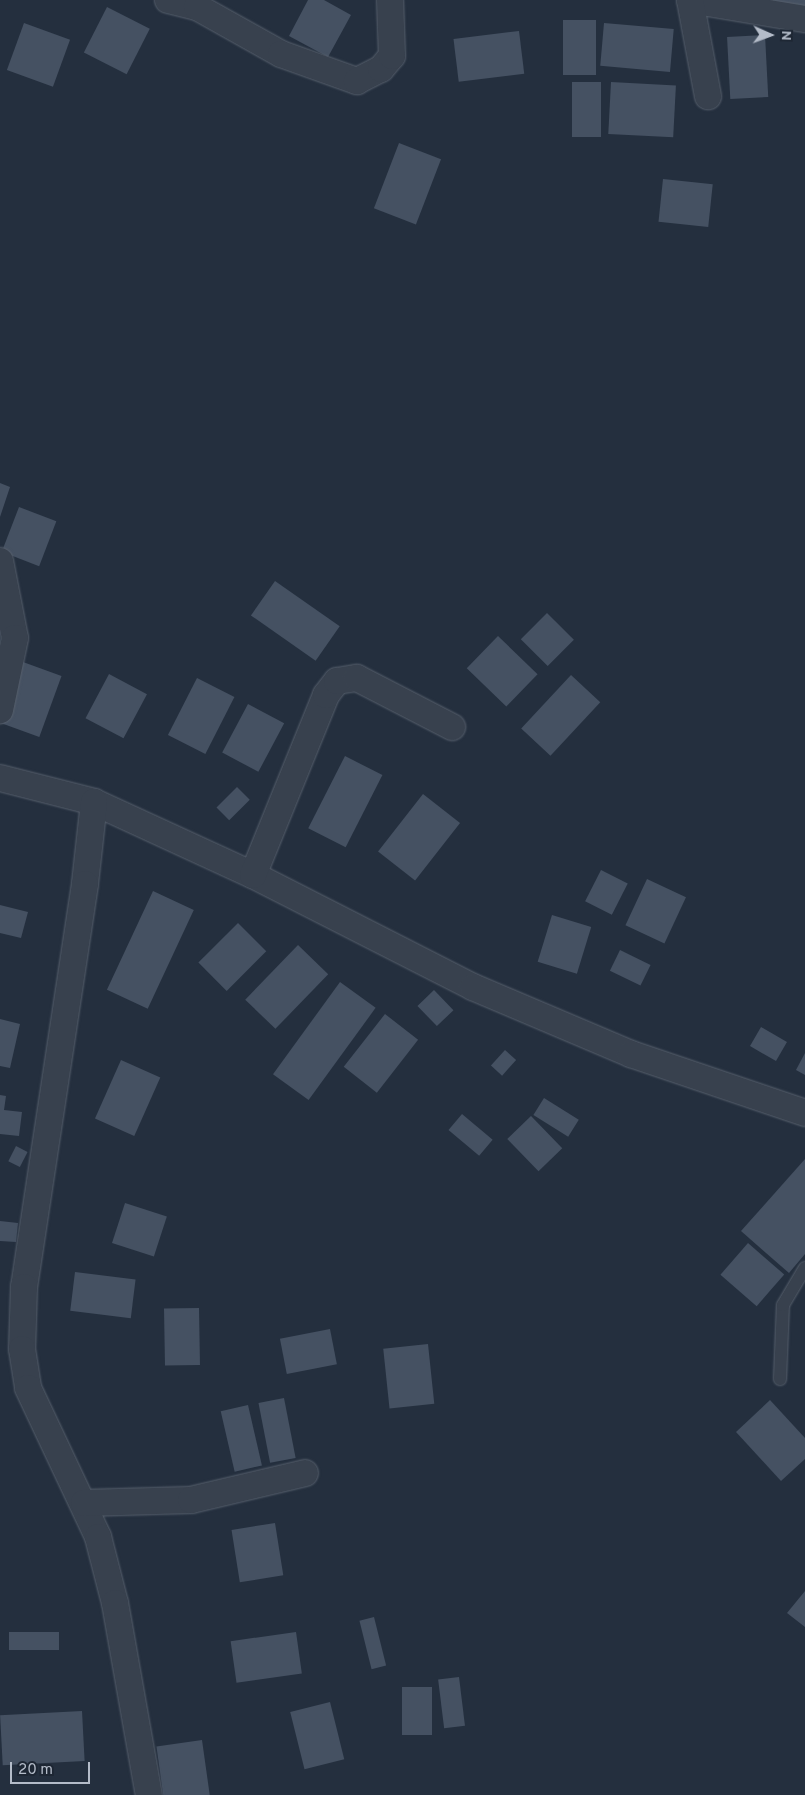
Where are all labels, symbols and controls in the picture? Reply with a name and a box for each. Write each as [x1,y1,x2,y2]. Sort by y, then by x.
north arrow [745,10,795,60]
text: N [777,30,794,41]
scale bar [12,1752,92,1784]
text: 20 m [18,1761,53,1780]

